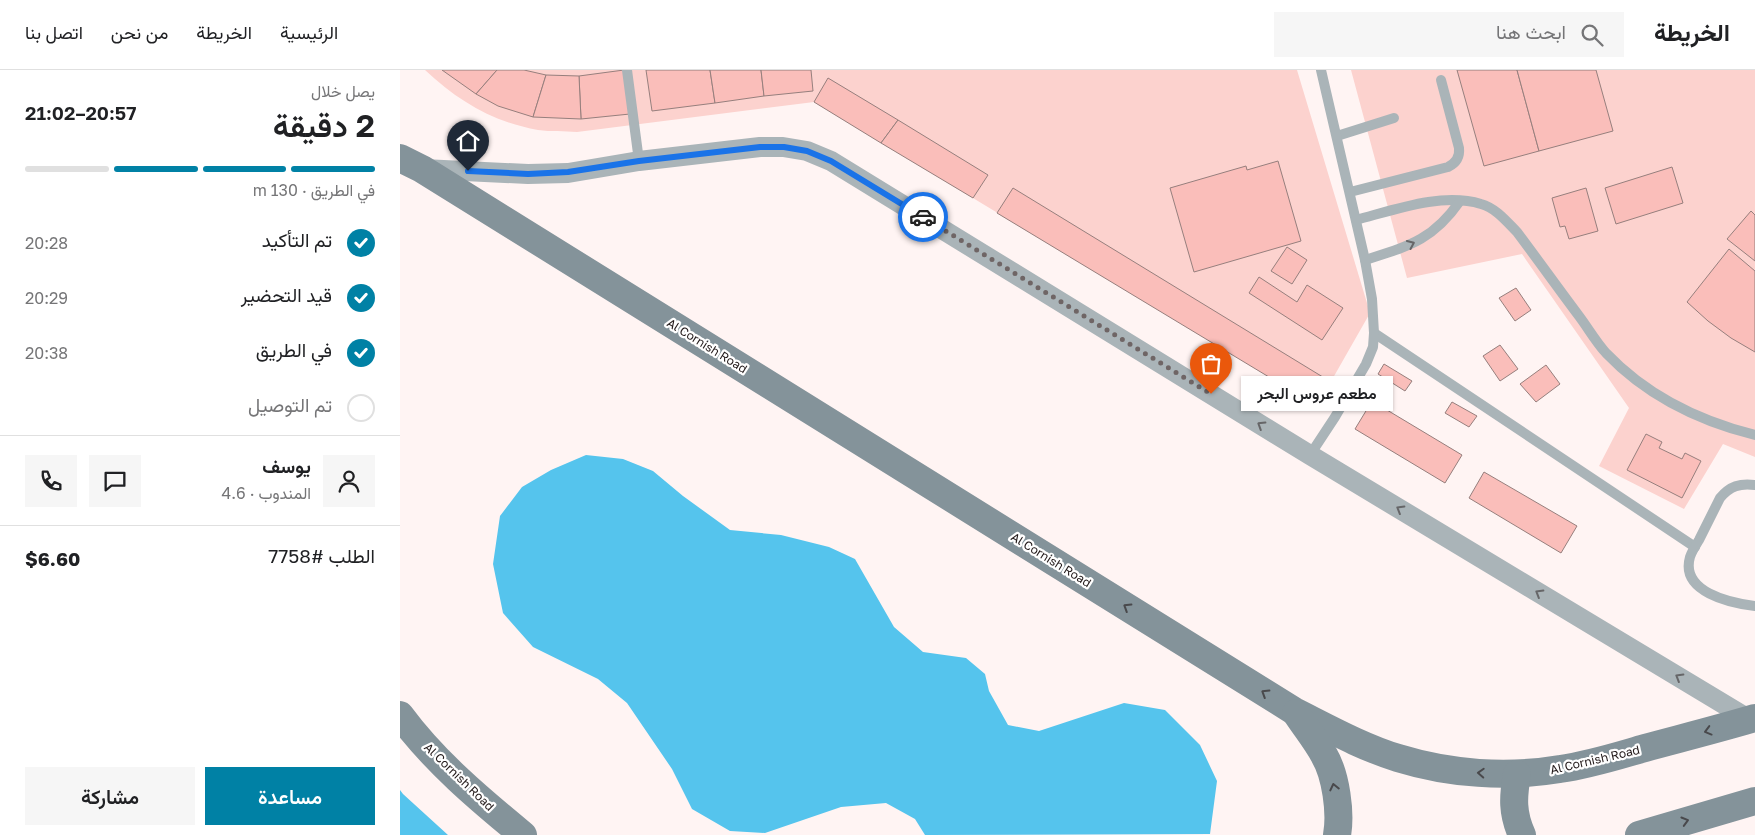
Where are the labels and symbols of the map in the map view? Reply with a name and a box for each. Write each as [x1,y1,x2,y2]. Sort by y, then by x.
pin [447,120,489,171]
courier [898,192,948,242]
one-way arrow [1406,240,1415,251]
street label: Al Cornish Road [665,315,750,376]
pin [1190,343,1232,394]
callout: مطعم عروس البحر [1241,376,1394,412]
one-way arrow [1258,421,1267,431]
one-way arrow [1397,505,1406,515]
street label: Al Cornish Road [1009,529,1094,590]
one-way arrow [1536,589,1545,599]
one-way arrow [1123,604,1133,613]
one-way arrow [1675,673,1684,683]
one-way arrow [1261,689,1270,699]
one-way arrow [1704,726,1713,736]
street label: Al Cornish Road [421,739,497,814]
street label: Al Cornish Road [1549,742,1641,777]
one-way arrow [1476,767,1484,778]
one-way arrow [1330,782,1340,791]
one-way arrow [1681,817,1689,827]

